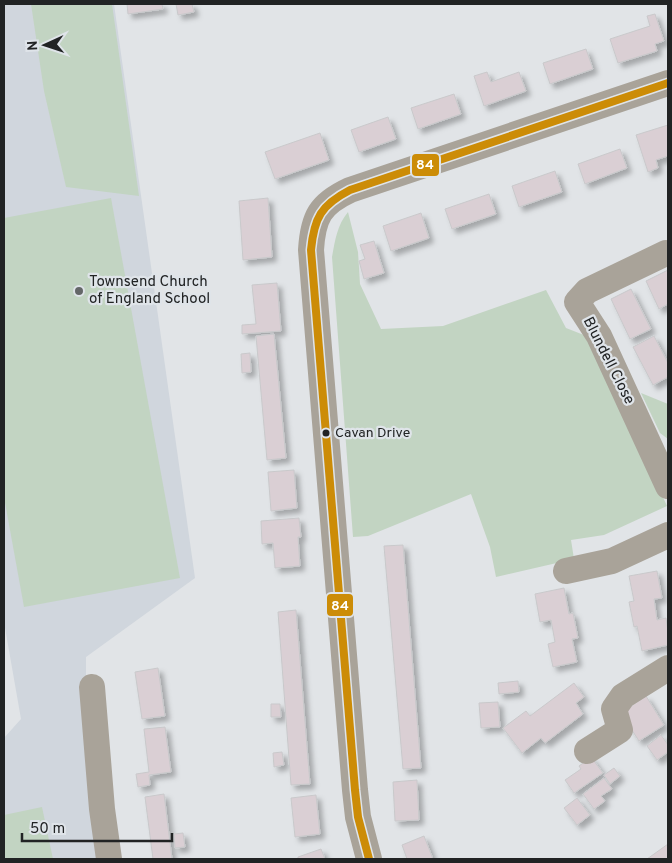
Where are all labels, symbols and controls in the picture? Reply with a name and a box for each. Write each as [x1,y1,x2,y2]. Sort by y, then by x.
north arrow [20,20,70,70]
text: N [25,40,42,51]
line badge: 84 [411,153,440,177]
text: 84 [416,157,434,174]
place label: Townsend Church of England School [89,273,210,309]
marker: Townsend Church of England School [73,285,85,297]
street label: Blundell Close [578,314,638,408]
place label: Cavan Drive [335,425,410,442]
marker: Cavan Drive [321,428,331,438]
line badge: 84 [326,593,354,617]
text: 84 [331,598,349,615]
scale bar [22,810,172,842]
text: 50 m [30,820,65,839]

